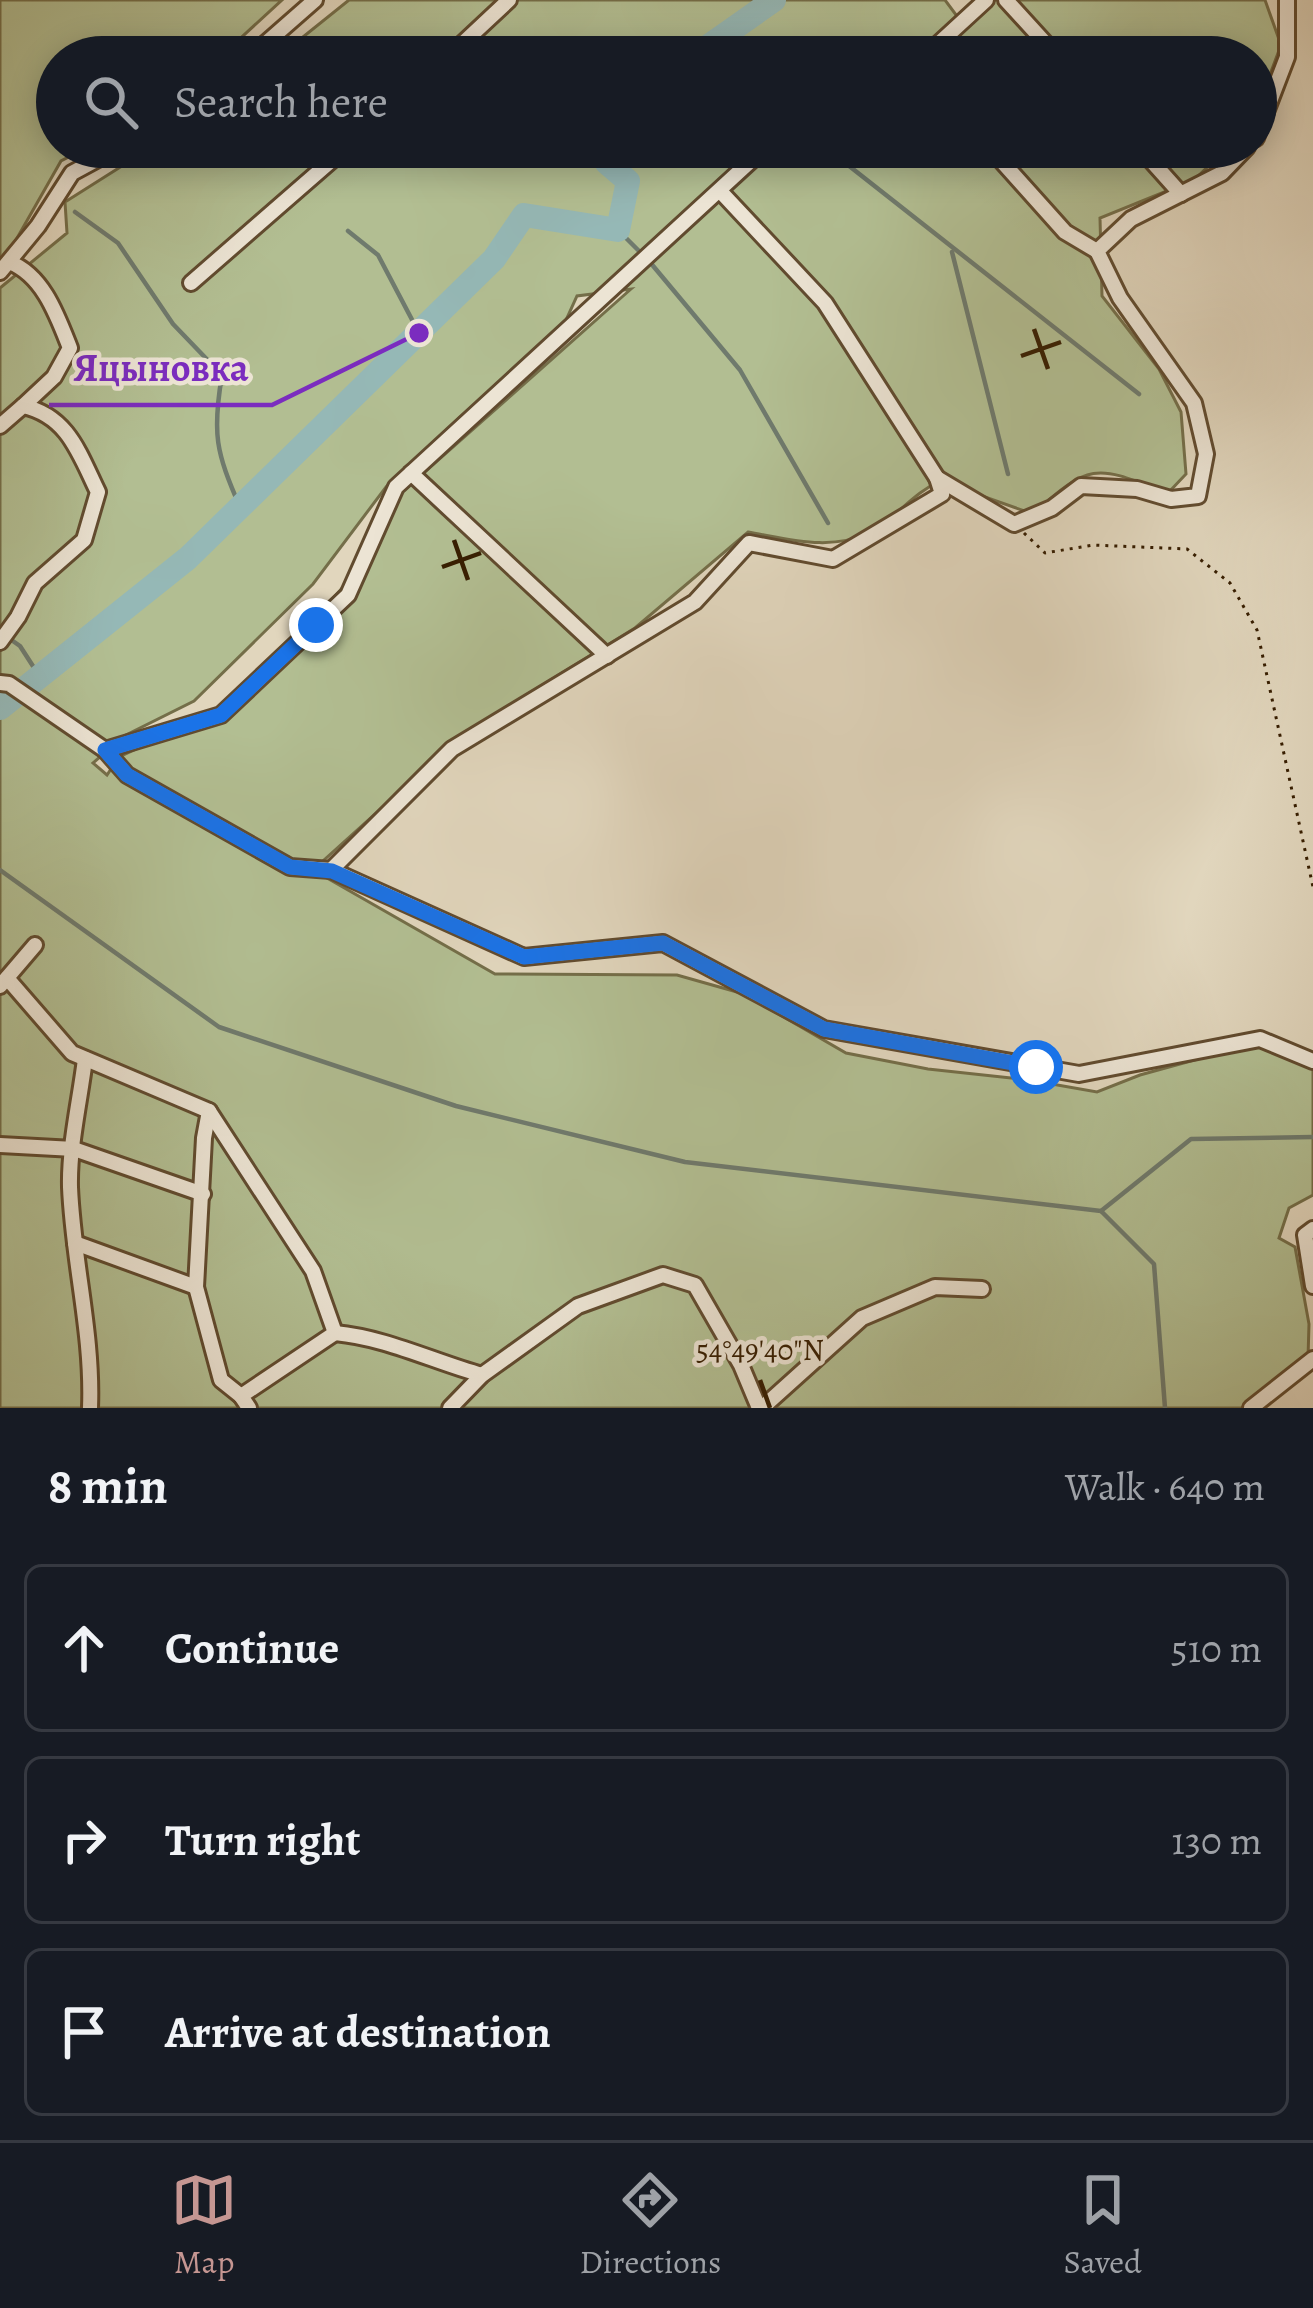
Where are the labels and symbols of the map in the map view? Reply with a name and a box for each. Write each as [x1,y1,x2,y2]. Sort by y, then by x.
callout: Яцыновка [49,330,272,405]
text: Яцыновка [73,341,249,394]
route end [289,598,343,652]
route start [1009,1040,1063,1094]
text: 54°49'40"N [696,1330,824,1370]

